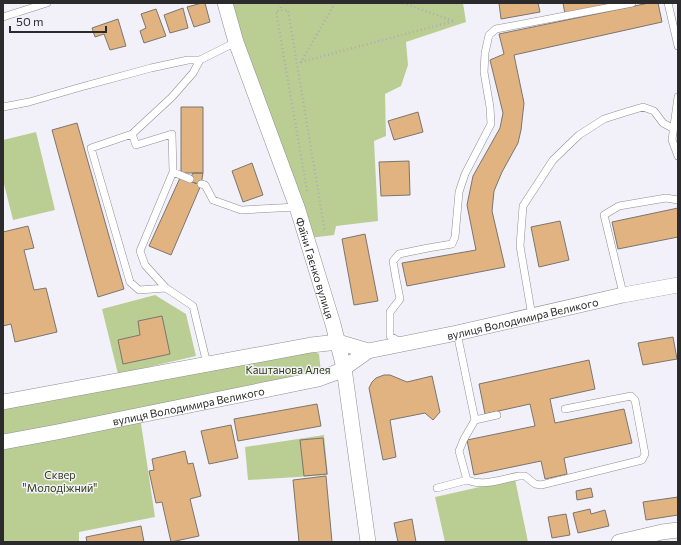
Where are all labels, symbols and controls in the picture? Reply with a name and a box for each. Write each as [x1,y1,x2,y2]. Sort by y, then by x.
scale bar [10,8,106,34]
text: 50 m [16,14,44,28]
street label: Фаїни Гаєнко вулиця [294,215,337,320]
street label: вулиця Володимира Великого [446,294,600,341]
park label: Каштанова Алея [245,363,331,376]
street label: вулиця Володимира Великого [111,383,266,427]
park label: Сквер "Молодіжний" [23,468,97,494]

